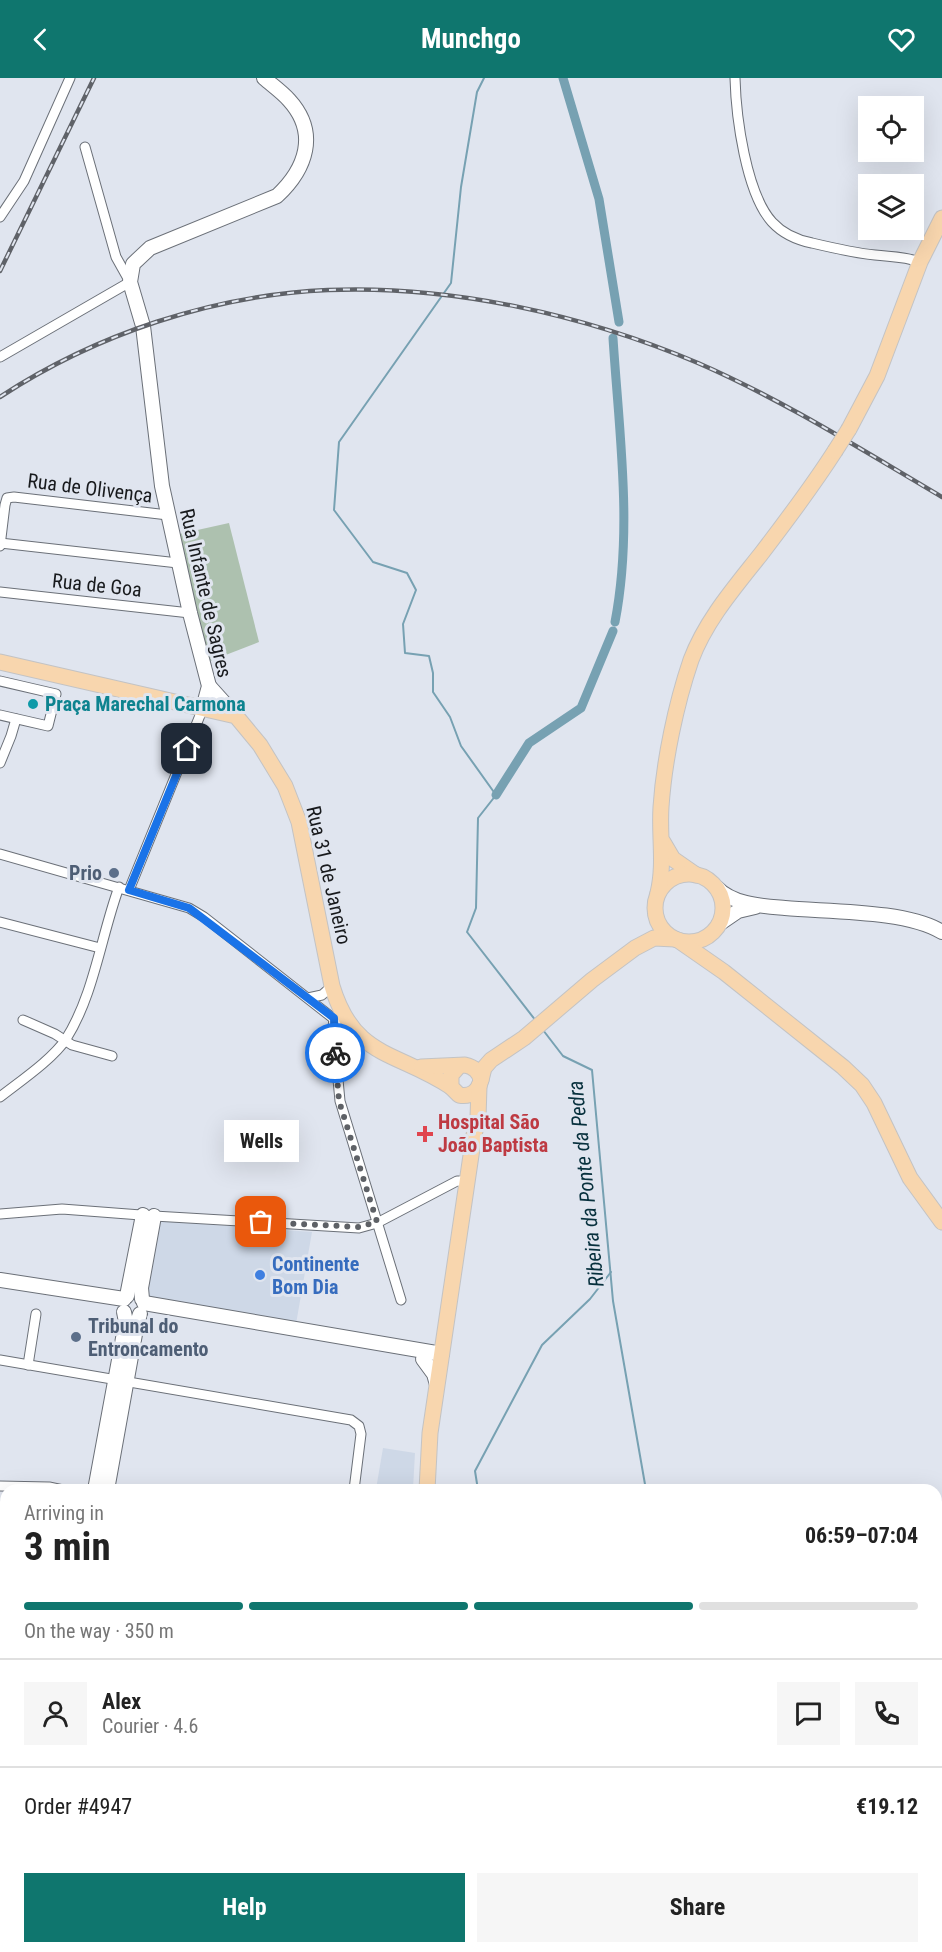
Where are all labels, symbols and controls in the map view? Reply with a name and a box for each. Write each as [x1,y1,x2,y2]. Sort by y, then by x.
icon: back [24,23,57,56]
text: Munchgo [421,23,521,55]
icon: heart [885,23,918,56]
map controls [858,96,924,240]
button: locate [858,96,924,162]
button: layers [858,174,924,240]
street label: Rua de Olivença [26,468,154,508]
street label: Rua Infante de Sagres [175,506,237,680]
street label: Rua de Goa [51,568,143,602]
place label: Praça Marechal Carmona [45,692,246,716]
marker: Praça Marechal Carmona [26,697,40,711]
pin [161,723,212,774]
icon: home [170,732,203,765]
street label: Rua 31 de Janeiro [301,803,357,947]
place label: Prio [69,861,102,885]
marker: Prio [107,866,121,880]
courier [305,1023,365,1083]
icon: bike [319,1037,352,1070]
water label: Ribeira da Ponte da Pedra [563,1080,609,1288]
place label: Hospital São João Baptista [438,1110,548,1157]
callout: Wells [224,1120,298,1162]
marker: Hospital São João Baptista [416,1125,434,1143]
text: Wells [240,1129,283,1153]
pin [235,1196,286,1247]
icon: bag [244,1205,277,1238]
place label: Continente Bom Dia [272,1252,359,1299]
marker: Continente Bom Dia [253,1268,267,1282]
place label: Tribunal do Entroncamento [88,1314,209,1361]
marker: Tribunal do Entroncamento [69,1330,83,1344]
text: Arriving in [24,1501,104,1525]
text: 06:59–07:04 [805,1523,918,1548]
text: 3 min [24,1524,111,1570]
text: On the way · 350 m [24,1619,174,1643]
button: person [24,1682,87,1745]
button: chat [777,1682,840,1745]
button: phone [855,1682,918,1745]
text: Alex [102,1689,141,1714]
text: Courier · 4.6 [102,1714,198,1738]
text: Order #4947 [24,1794,132,1819]
text: €19.12 [856,1794,918,1819]
button: Help [24,1873,465,1942]
button: Share [477,1873,918,1942]

